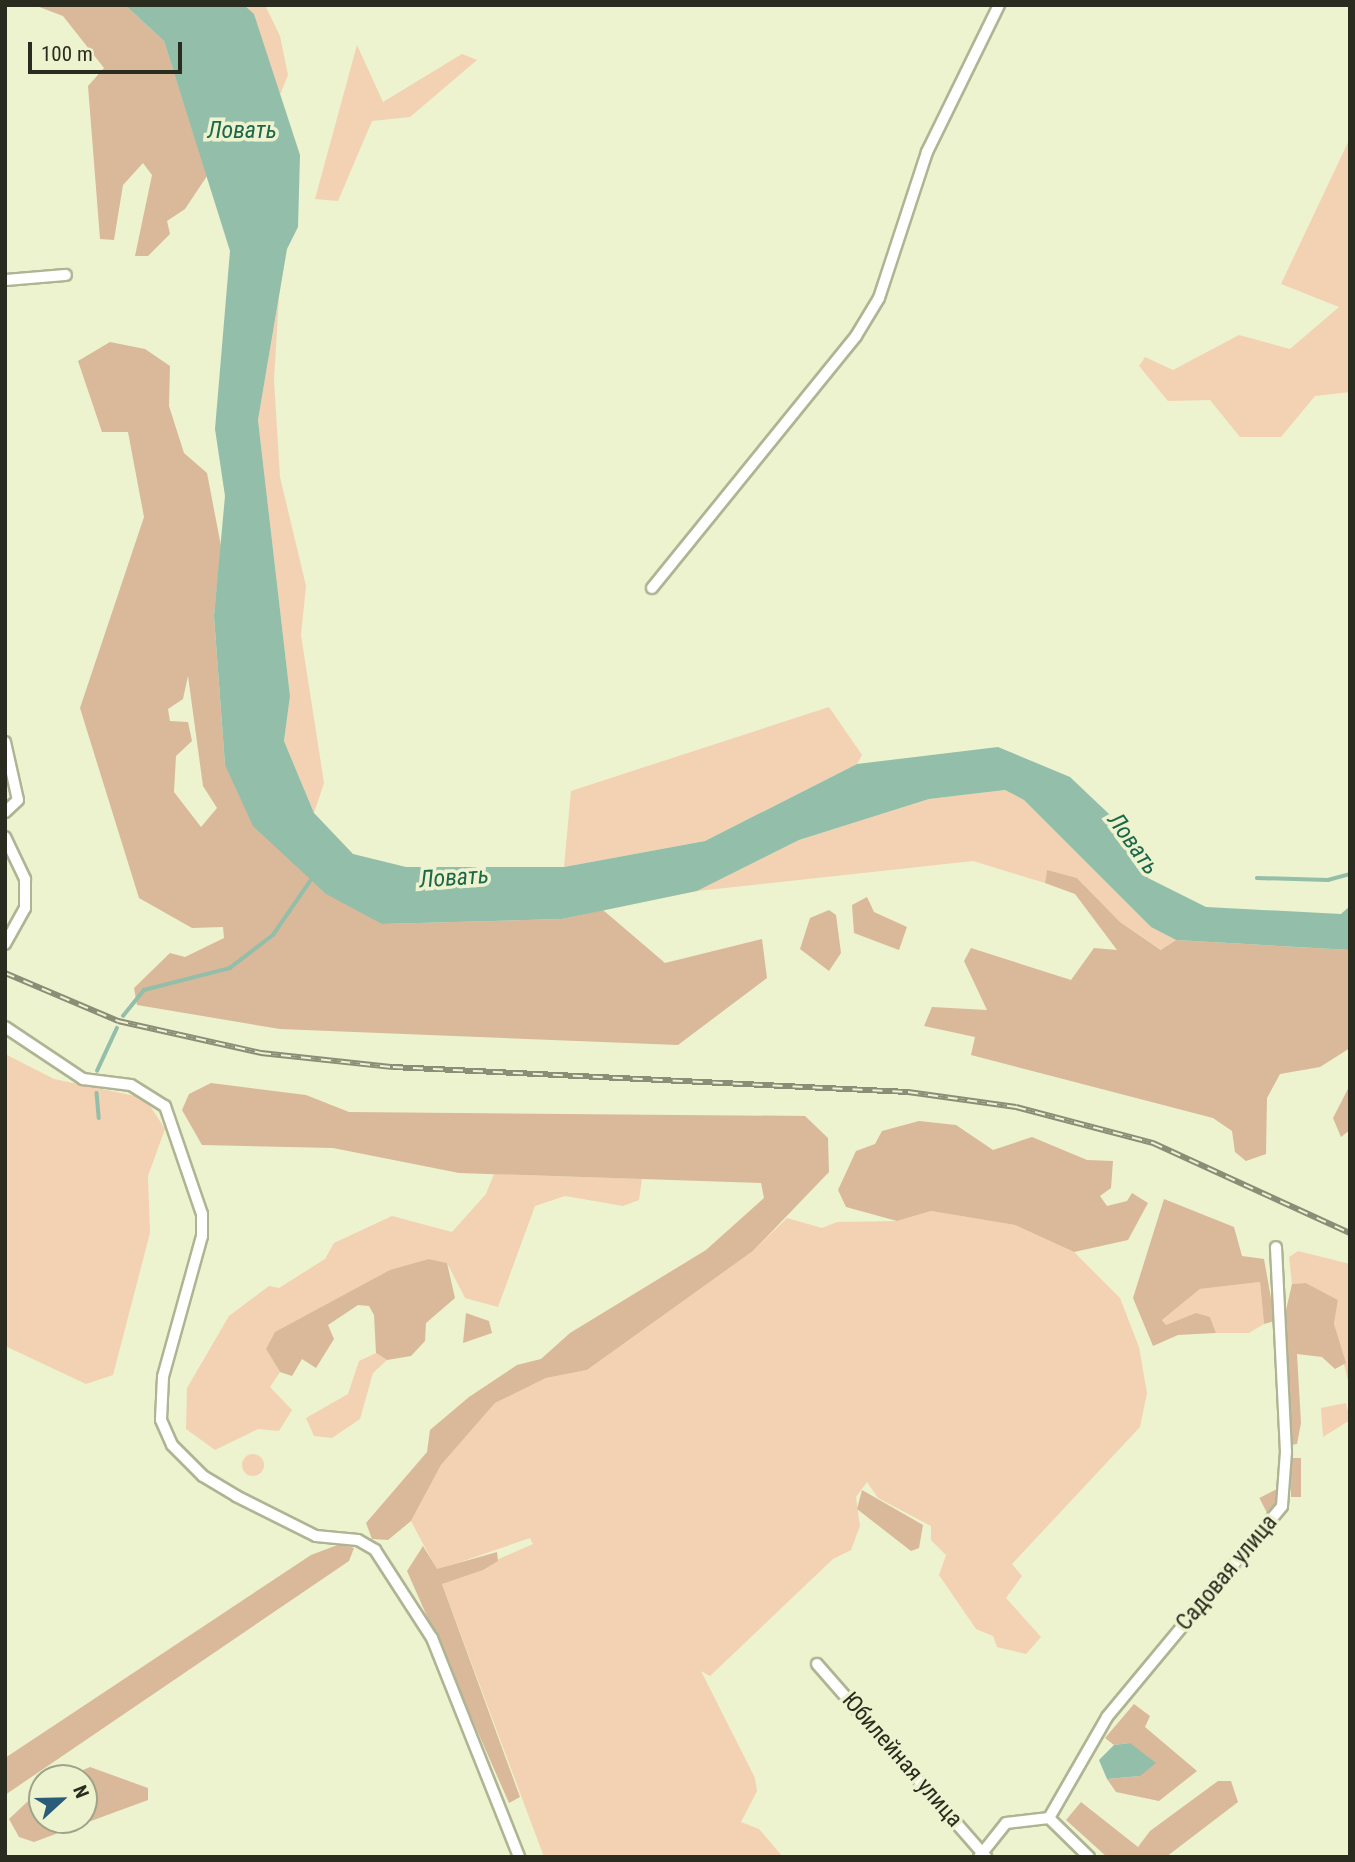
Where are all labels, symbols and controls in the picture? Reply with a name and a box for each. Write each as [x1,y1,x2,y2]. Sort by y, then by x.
scale bar [32,28,186,72]
text: 100 m [41,42,93,66]
water label: Ловать [207,117,277,145]
water label: Ловать [1101,807,1165,881]
water label: Ловать [418,861,490,895]
street label: Садовая улица [1171,1510,1283,1636]
street label: Юбилейная улица [836,1687,968,1833]
north arrow [28,1764,98,1834]
text: N [68,1782,94,1801]

